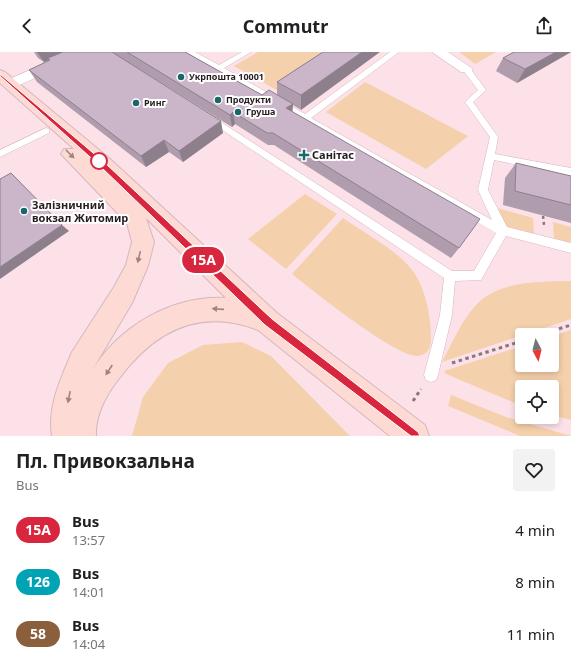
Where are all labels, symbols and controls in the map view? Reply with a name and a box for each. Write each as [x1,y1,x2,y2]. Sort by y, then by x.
text: Commutr [243,14,328,38]
icon: back [16,15,38,37]
icon: share [533,15,555,37]
place label: Укрпошта 10001 [189,70,264,83]
marker: Укрпошта 10001 [176,72,186,82]
place label: Продукти [226,93,271,106]
marker: Продукти [213,95,223,105]
place label: Ринг [144,96,167,109]
marker: Ринг [131,98,141,108]
place label: Груша [246,105,275,118]
marker: Груша [233,107,243,117]
place label: Санітас [312,147,354,162]
one-way arrow [65,149,75,159]
marker: Санітас [299,150,309,160]
unlabelled marker [90,152,108,170]
place label: Залізничний вокзал Житомир [32,197,128,225]
marker: Залізничний вокзал Житомир [19,206,29,216]
line badge: 15A [180,247,226,273]
text: 15A [190,250,216,269]
one-way arrow [136,251,142,263]
one-way arrow [212,305,224,312]
north arrow [515,328,559,372]
map controls [515,328,559,424]
one-way arrow [105,365,113,375]
button: locate [515,380,559,424]
one-way arrow [66,391,72,404]
text: Пл. Привокзальна [16,448,195,474]
button: heart [513,449,555,491]
text: Bus [16,476,39,494]
text: Bus [72,511,99,531]
text: 15A [25,520,51,539]
text: 4 min [515,520,555,540]
text: 13:57 [72,531,105,549]
text: Bus [72,563,99,583]
text: 126 [26,572,50,591]
text: 8 min [515,572,555,592]
text: 14:01 [72,583,105,601]
text: Bus [72,615,99,635]
text: 58 [30,624,46,643]
text: 11 min [507,624,555,644]
text: 14:04 [72,635,105,653]

